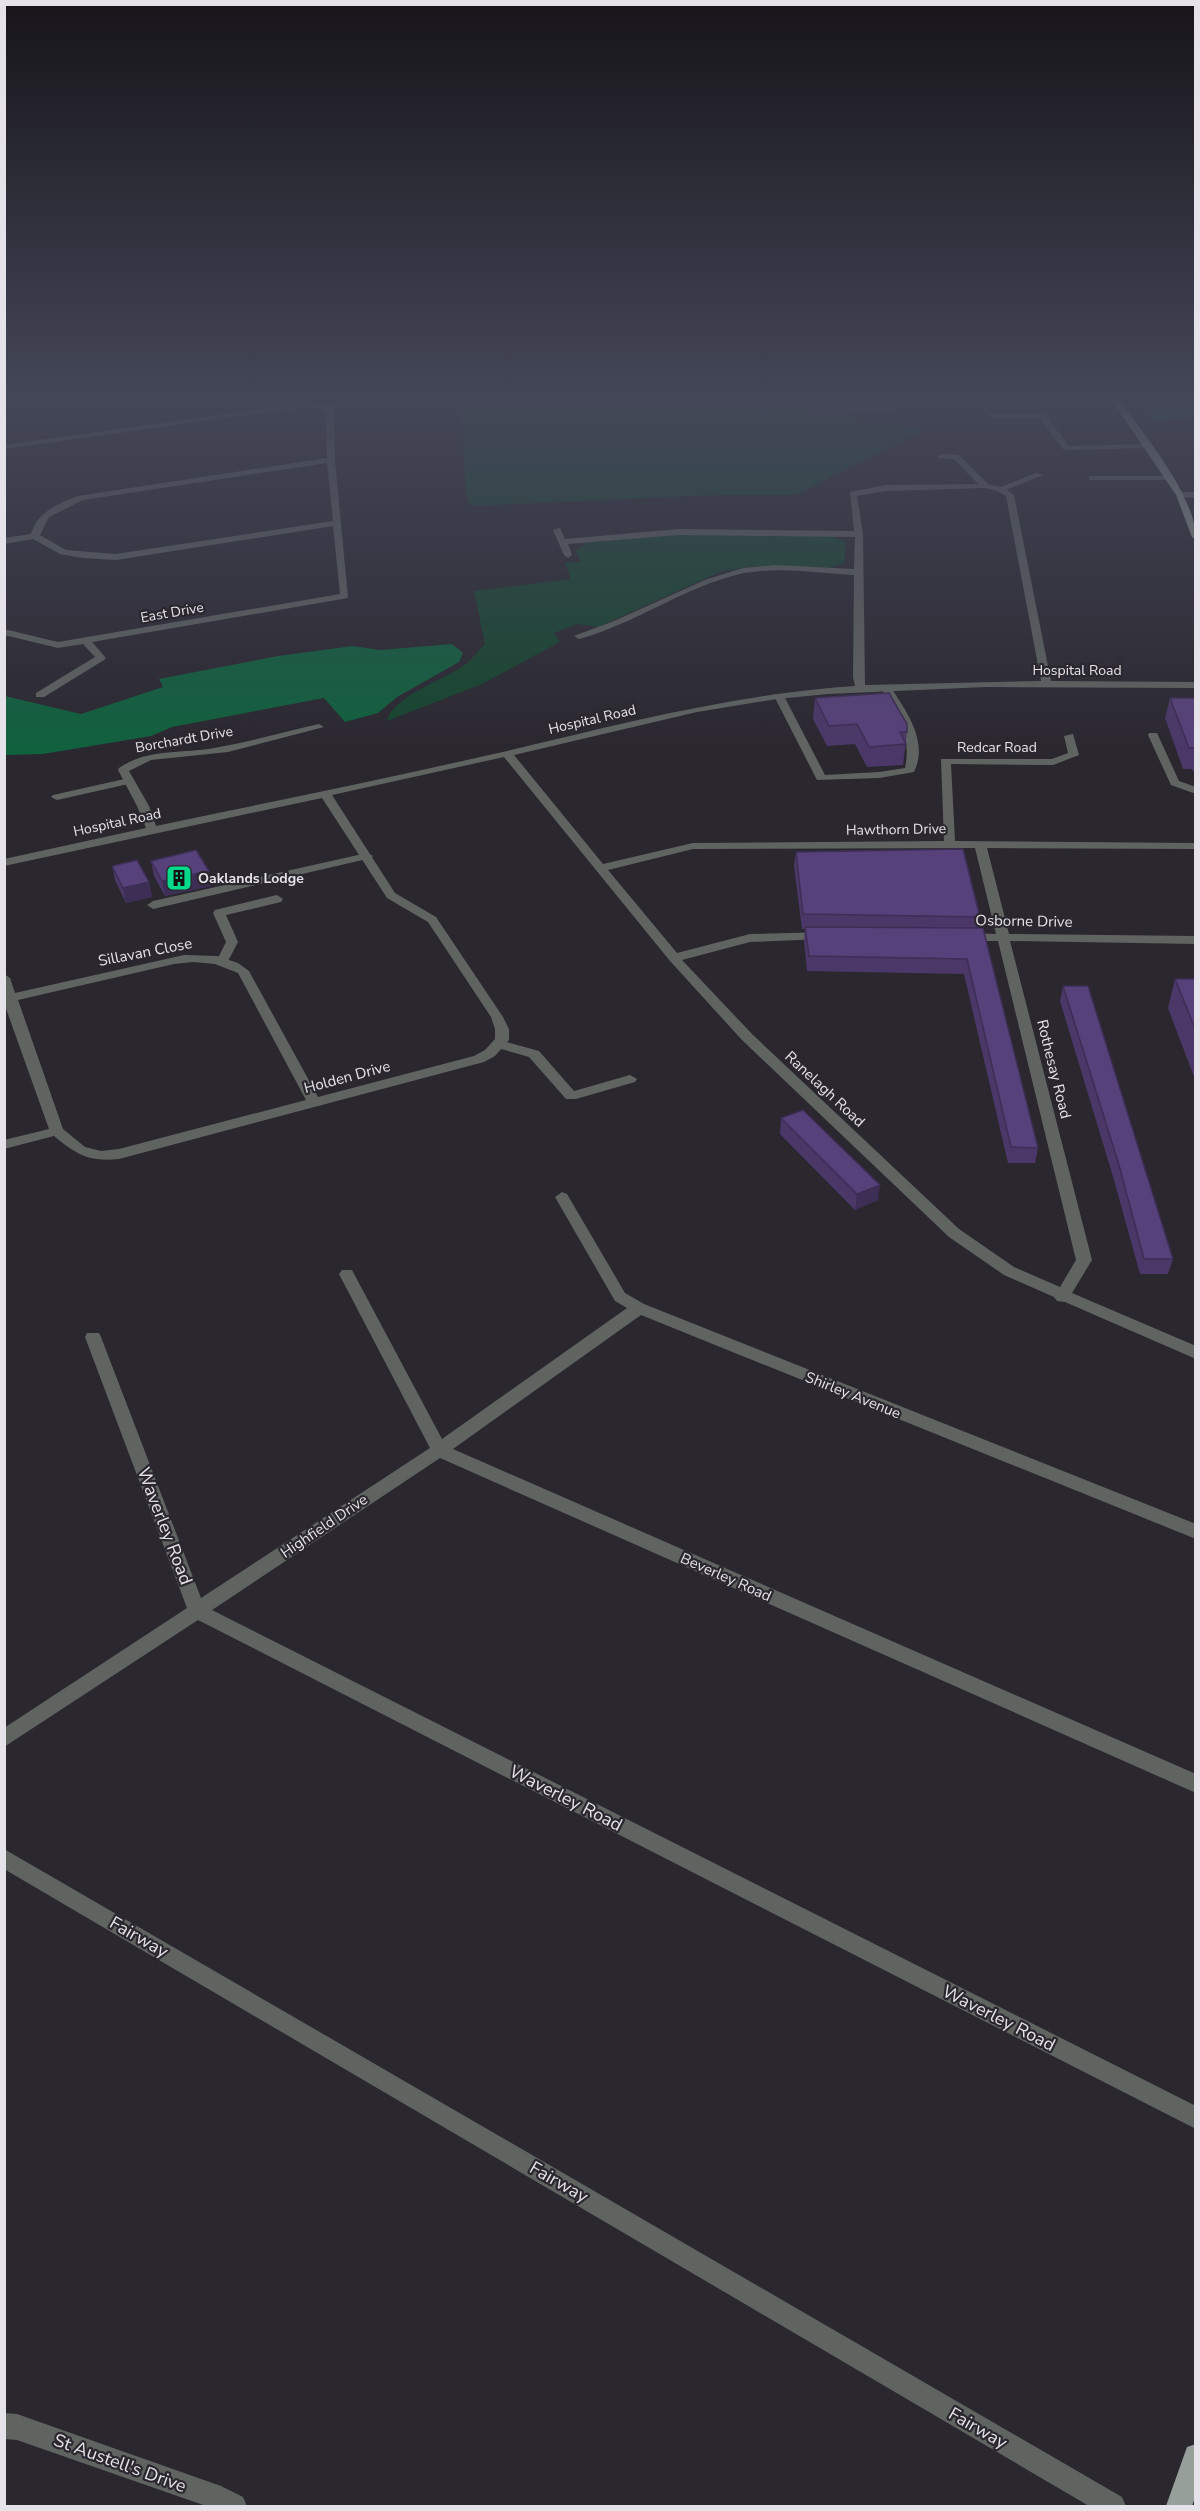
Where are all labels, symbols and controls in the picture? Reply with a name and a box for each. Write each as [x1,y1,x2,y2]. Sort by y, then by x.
street label: East Drive [139,598,205,627]
street label: Hospital Road [1032,661,1122,680]
street label: Hospital Road [547,700,638,739]
street label: Borchardt Drive [134,722,234,757]
street label: Redcar Road [957,738,1037,757]
street label: Hospital Road [71,804,163,841]
street label: Hawthorn Drive [846,819,946,840]
building icon: Oaklands Lodge [164,863,194,893]
place label: Oaklands Lodge [198,869,304,888]
street label: Osborne Drive [975,910,1073,932]
street label: Sillavan Close [96,933,194,971]
street label: Rothesay Road [1032,1017,1076,1121]
street label: Ranelagh Road [781,1047,869,1131]
street label: Holden Drive [302,1056,392,1098]
street label: Shirley Avenue [802,1367,904,1423]
street label: Waverley Road [132,1464,198,1588]
street label: Highfield Drive [276,1489,372,1563]
street label: Beverley Road [677,1548,775,1606]
street label: Waverley Road [505,1759,627,1837]
street label: Fairway [105,1911,173,1964]
street label: Waverley Road [938,1979,1060,2057]
street label: Fairway [525,2156,593,2209]
street label: Fairway [944,2402,1012,2455]
street label: St Austell's Drive [50,2428,190,2498]

